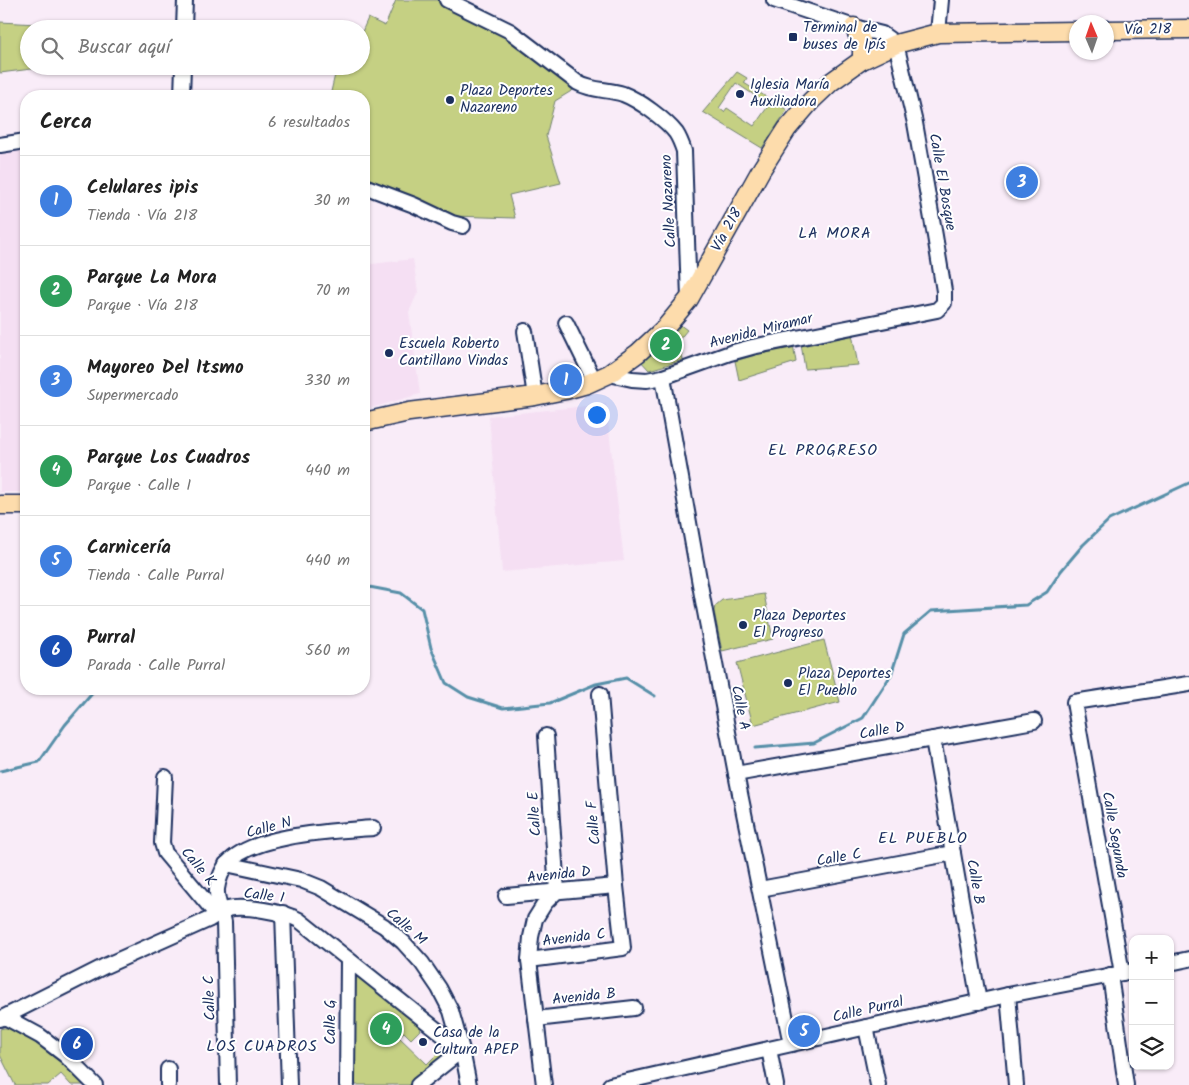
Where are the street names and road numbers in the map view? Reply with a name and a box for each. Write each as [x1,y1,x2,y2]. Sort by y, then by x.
street label: Vía 218 [1124,18,1173,42]
street label: Calle El Bosque [922,131,962,233]
street label: Calle Nazareno [655,154,683,248]
street label: Vía 218 [705,203,749,256]
street label: Avenida Miramar [707,306,816,355]
street label: Calle A [724,683,756,733]
street label: Calle D [857,715,907,747]
street label: Calle E [521,790,549,837]
street label: Calle Segunda [1095,790,1133,880]
street label: Calle F [580,799,608,846]
street label: Calle N [244,810,294,846]
street label: Calle K [174,842,222,892]
street label: Calle C [815,842,863,874]
street label: Calle B [959,857,991,907]
street label: Avenida D [526,860,592,890]
street label: Calle I [242,882,286,910]
street label: Calle M [380,902,432,952]
street label: Avenida C [541,922,607,954]
street label: Calle C [197,975,223,1021]
street label: Avenida B [551,982,617,1012]
street label: Calle Purral [830,990,906,1030]
street label: Calle G [319,999,343,1045]

